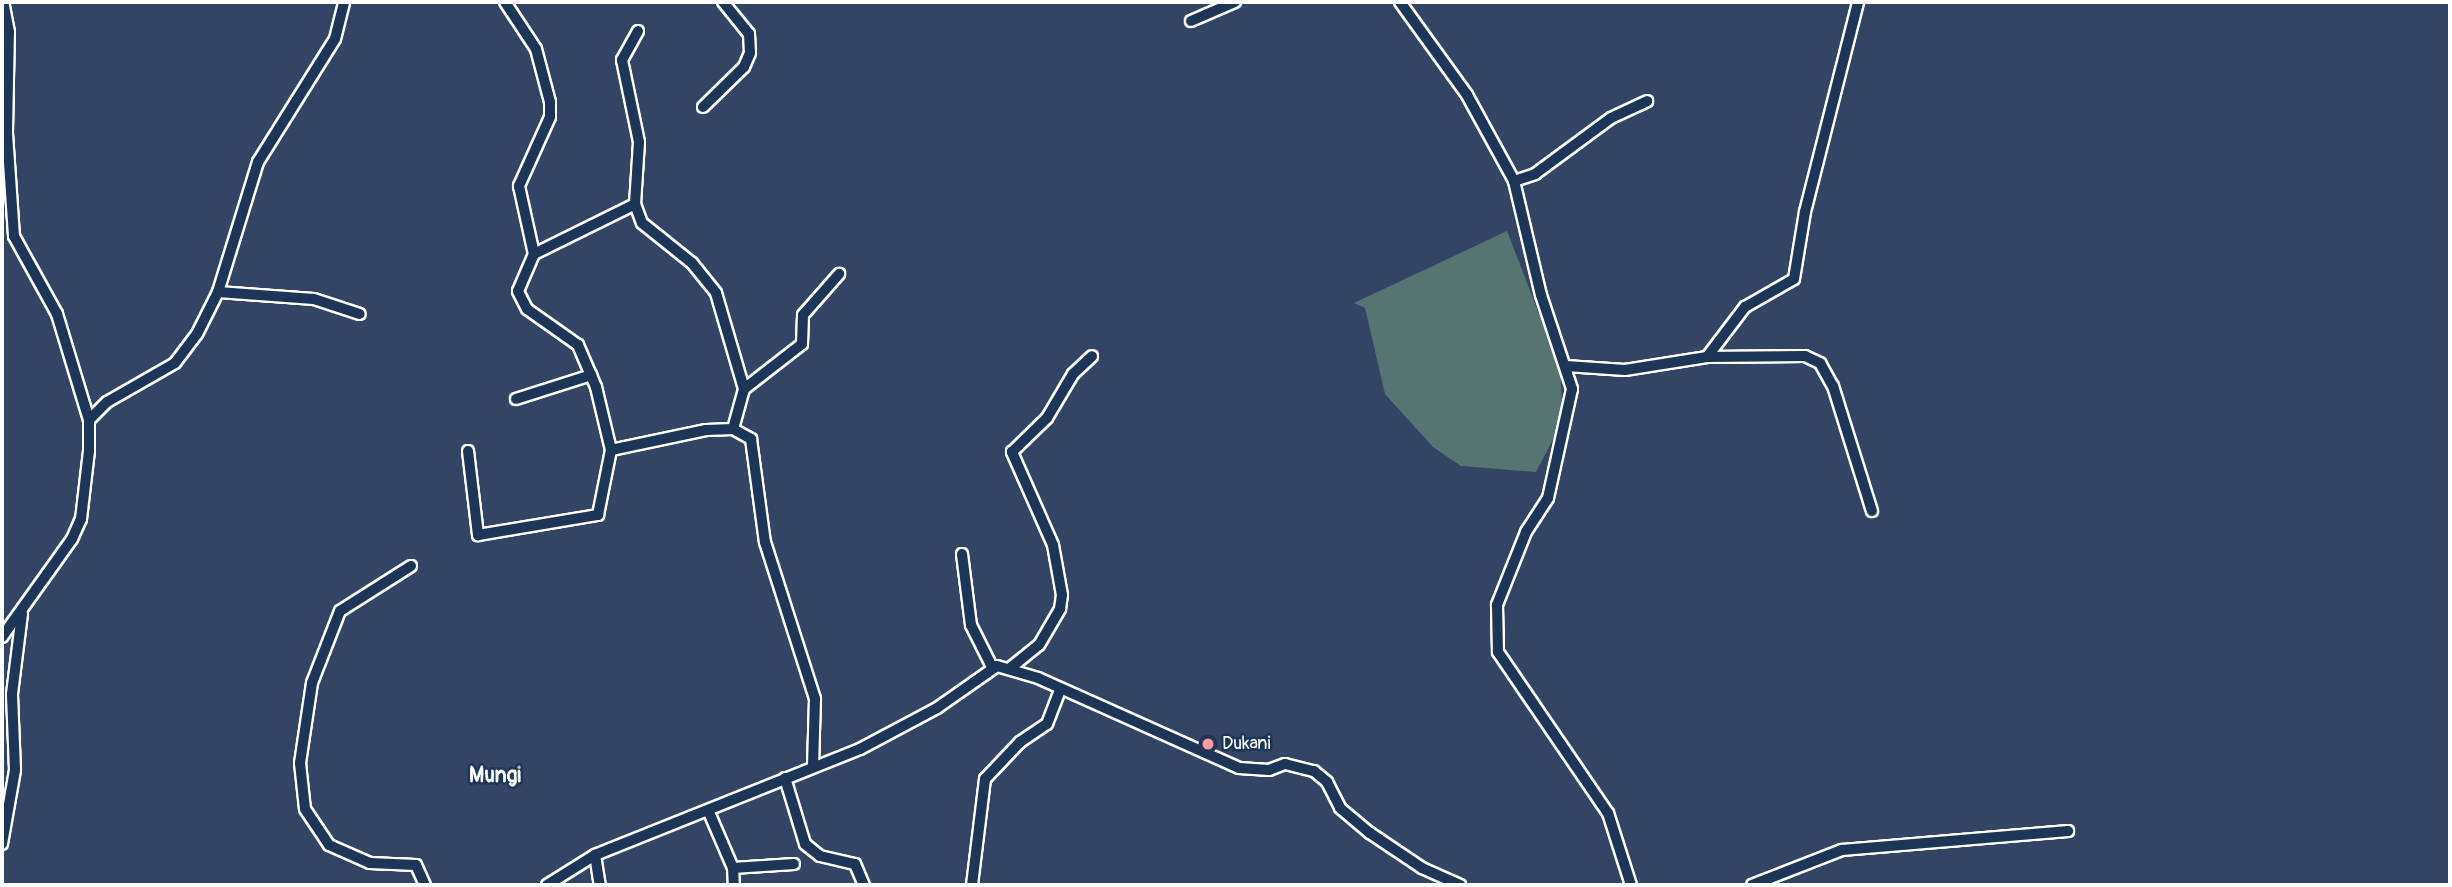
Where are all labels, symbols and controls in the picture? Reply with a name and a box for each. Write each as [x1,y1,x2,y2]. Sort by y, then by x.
place label: Dukani [1222,733,1271,755]
marker: Dukani [1200,736,1216,752]
district label: Mungi [469,763,521,789]

